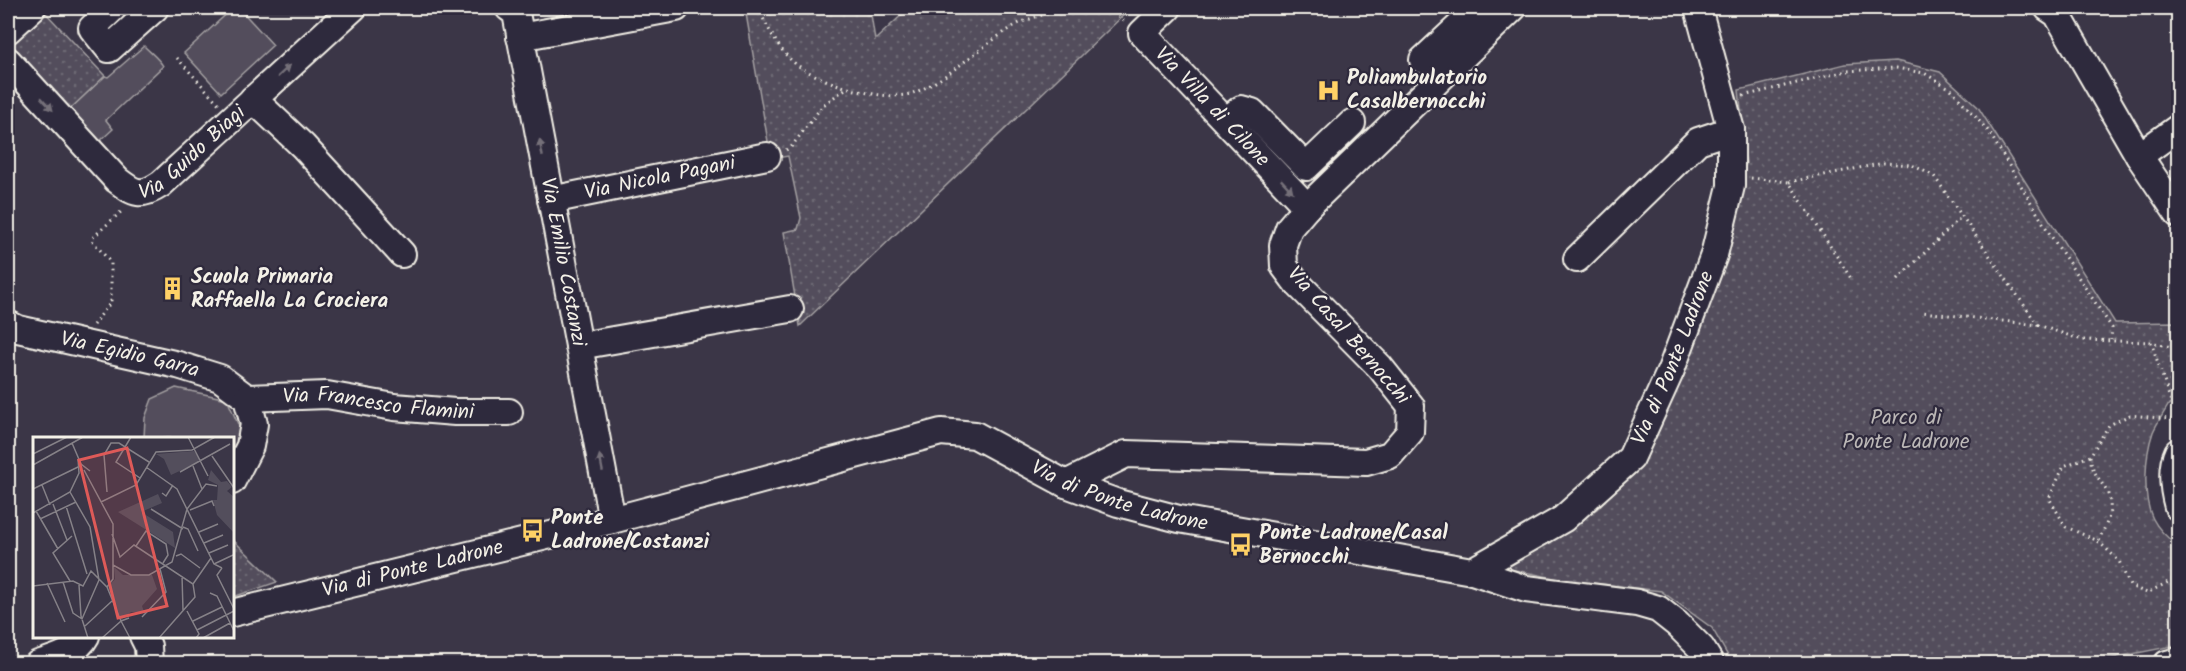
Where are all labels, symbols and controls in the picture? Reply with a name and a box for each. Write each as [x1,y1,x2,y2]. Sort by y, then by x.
street label: Via Villa di Cilone [1146,39,1278,175]
place label: Poliambulatorio Casalbernocchi [1347,62,1488,119]
one-way arrow [276,65,291,78]
hospital icon: Poliambulatorio Casalbernocchi [1316,77,1342,103]
one-way arrow [40,96,53,111]
street label: Via Guido Biagi [136,97,254,209]
one-way arrow [536,138,545,157]
street label: Via Nicola Pagani [581,146,739,209]
street label: Via Emilio Costanzi [531,175,595,350]
one-way arrow [1280,178,1293,193]
street label: Via Casal Bernocchi [1278,259,1418,413]
place label: Scuola Primaria Raffaella La Crociera [191,261,389,318]
street label: Via di Ponte Ladrone [1623,266,1723,450]
building icon: Scuola Primaria Raffaella La Crociera [160,276,186,302]
street label: Via Egidio Garra [57,323,204,387]
street label: Via Francesco Flamini [282,378,475,429]
park label: Parco di Ponte Ladrone [1842,402,1970,459]
inset map [33,437,234,638]
street label: Via di Ponte Ladrone [1025,451,1211,540]
one-way arrow [596,453,605,472]
place label: Ponte Ladrone/Costanzi [551,502,710,559]
bus stop icon: Ponte Ladrone/Costanzi [520,517,546,543]
place label: Ponte Ladrone/Casal Bernocchi [1259,517,1448,574]
street label: Via di Ponte Ladrone [319,531,507,607]
bus stop icon: Ponte Ladrone/Casal Bernocchi [1228,532,1254,558]

